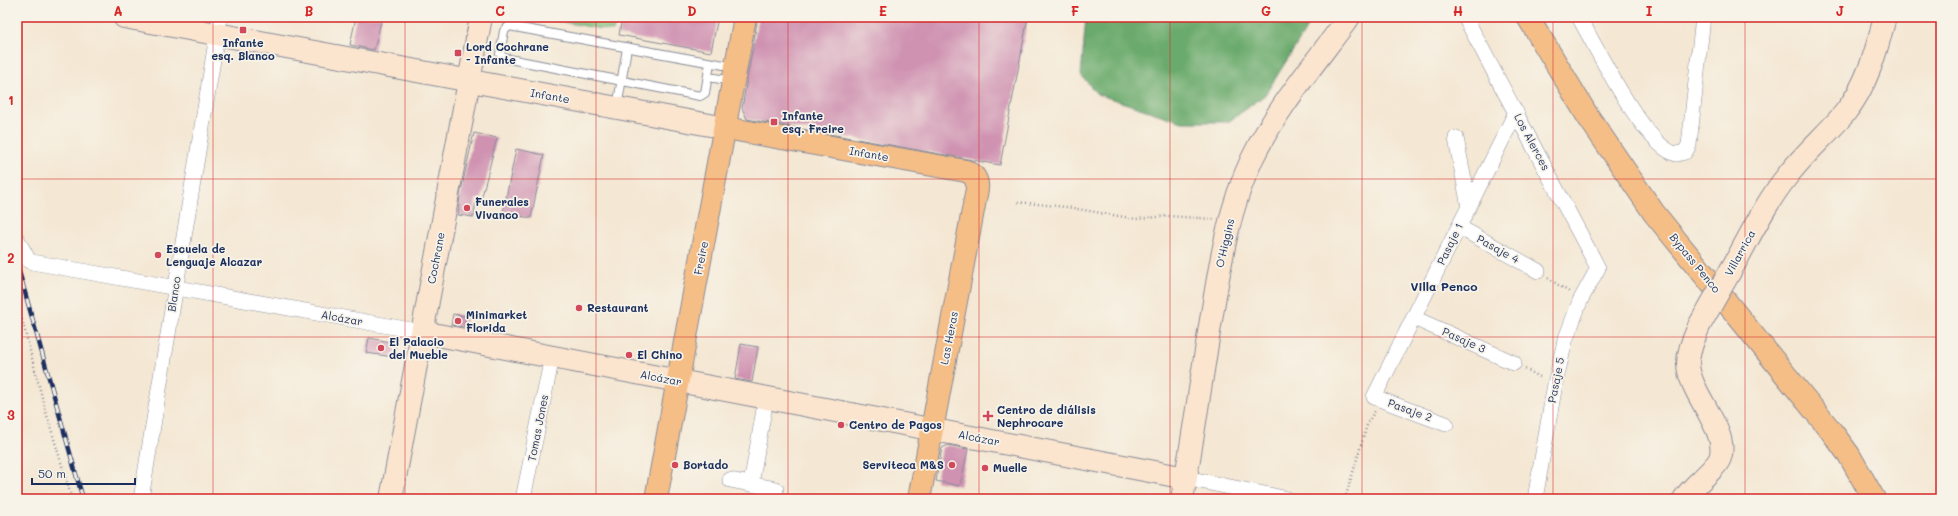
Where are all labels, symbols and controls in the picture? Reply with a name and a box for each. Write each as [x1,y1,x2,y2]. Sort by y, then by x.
text: A [113,2,123,19]
text: B [305,2,314,19]
text: C [495,2,505,19]
text: D [687,2,697,19]
text: E [879,2,887,19]
text: F [1071,2,1079,19]
text: G [1261,2,1271,19]
text: H [1453,2,1463,19]
text: I [1646,2,1653,19]
text: J [1836,2,1844,19]
marker: Infante esq. Blanco [238,25,248,35]
place label: Infante esq. Blanco [211,35,275,63]
place label: Lord Cochrane - Infante [466,39,549,67]
marker: Lord Cochrane - Infante [453,48,463,58]
street label: Infante [529,85,571,106]
text: 1 [8,91,14,108]
place label: Infante esq. Freire [782,108,844,136]
street label: Los Alerces [1511,111,1554,173]
marker: Infante esq. Freire [769,117,779,127]
street label: Infante [848,143,890,164]
place label: Funerales Vivanco [475,194,529,222]
marker: Funerales Vivanco [462,203,472,213]
street label: O'Higgins [1212,217,1237,269]
street label: Pasaje 1 [1433,220,1466,267]
street label: Villarrica [1721,227,1758,278]
street label: Bypass Penco [1667,230,1724,296]
street label: Cochrane [423,231,448,285]
street label: Pasaje 4 [1474,231,1523,267]
street label: Freire [690,240,711,276]
place label: Escuela de Lenguaje Alcazar [166,241,262,269]
text: 2 [7,249,15,266]
marker: Escuela de Lenguaje Alcazar [153,250,163,260]
street label: Blanco [163,275,184,313]
district label: Villa Penco [1411,278,1477,294]
place label: Restaurant [587,300,648,315]
marker: Restaurant [574,303,584,313]
street label: Alcázar [320,306,364,329]
place label: Minimarket Florida [466,307,527,335]
street label: Las Heras [936,310,961,366]
marker: Minimarket Florida [453,316,463,326]
street label: Pasaje 3 [1440,323,1489,356]
place label: El Palacio del Mueble [389,334,448,362]
marker: El Palacio del Mueble [376,343,386,353]
place label: El Chino [637,347,683,362]
marker: El Chino [624,350,634,360]
street label: Pasaje 5 [1544,356,1567,404]
street label: Alcázar [639,366,683,389]
street label: Tomas Jones [524,393,551,463]
street label: Pasaje 2 [1386,395,1434,424]
place label: Centro de diálisis Nephrocare [997,402,1096,430]
text: 3 [7,406,15,423]
marker: Centro de diálisis Nephrocare [982,410,994,422]
place label: Centro de Pagos [849,417,942,432]
marker: Centro de Pagos [836,420,846,430]
street label: Alcázar [957,426,1001,449]
place label: Bortado [683,457,728,472]
place label: Serviteca M&S [862,457,944,472]
scale bar [32,460,135,486]
marker: Bortado [670,460,680,470]
marker: Serviteca M&S [947,460,957,470]
place label: Muelle [993,460,1028,475]
marker: Muelle [980,463,990,473]
text: 50 m [38,465,66,481]

